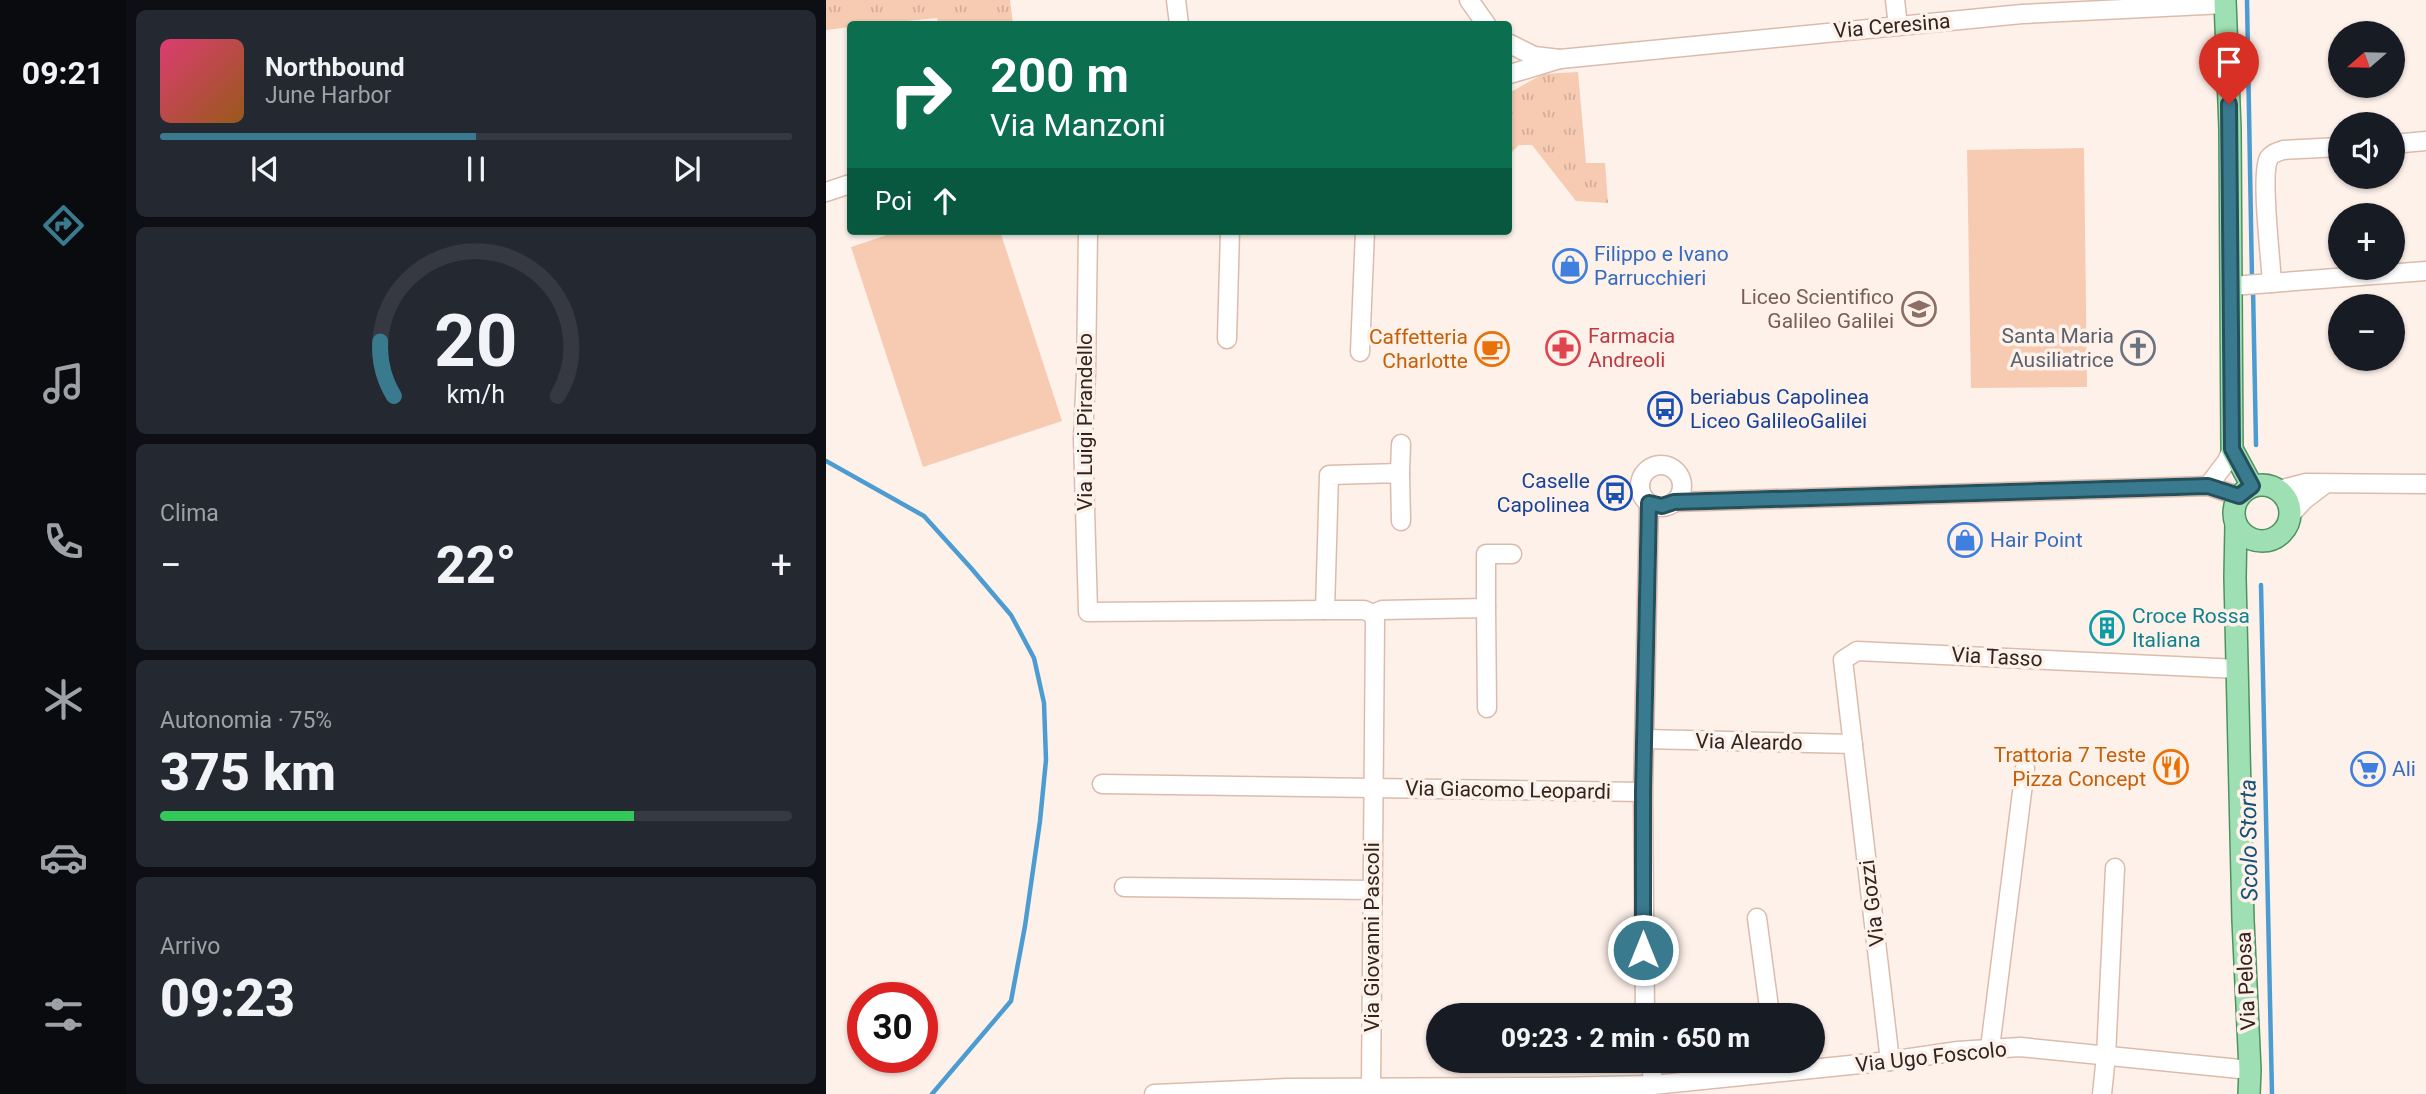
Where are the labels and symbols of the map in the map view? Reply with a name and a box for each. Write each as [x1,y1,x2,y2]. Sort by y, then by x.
street label: Via Ceresina [1833,9,1951,43]
north arrow [2328,21,2404,98]
pin [2199,32,2259,104]
place label: Filippo e Ivano Parrucchieri [1594,242,1729,290]
shop icon: Filippo e Ivano Parrucchieri [1551,247,1589,285]
place label: Liceo Scientifico Galileo Galilei [1740,285,1894,333]
school or university icon: Liceo Scientifico Galileo Galilei [1900,290,1938,328]
place label: Farmacia Andreoli [1588,324,1675,372]
place label: Santa Maria Ausiliatrice [2002,324,2114,372]
place label: Caffetteria Charlotte [1369,325,1468,373]
pharmacy icon: Farmacia Andreoli [1544,329,1582,367]
church icon: Santa Maria Ausiliatrice [2119,329,2157,367]
cafe icon: Caffetteria Charlotte [1473,330,1511,368]
street label: Via Luigi Pirandello [1073,333,1097,511]
place label: beriabus Capolinea Liceo GalileoGalilei [1690,385,1869,433]
bus stop icon: beriabus Capolinea Liceo GalileoGalilei [1646,390,1684,428]
place label: Caselle Capolinea [1497,469,1590,517]
bus stop icon: Caselle Capolinea [1596,474,1634,512]
shop icon: Hair Point [1946,521,1984,559]
place label: Hair Point [1990,528,2083,552]
place label: Croce Rossa Italiana [2132,604,2250,652]
building icon: Croce Rossa Italiana [2088,609,2126,647]
street label: Via Tasso [1951,643,2043,671]
street label: Via Aleardo [1695,729,1803,755]
place label: Trattoria 7 Teste Pizza Concept [1994,743,2146,791]
restaurant icon: Trattoria 7 Teste Pizza Concept [2152,748,2190,786]
supermarket icon: Ali [2349,750,2387,788]
place label: Ali [2392,757,2416,781]
street label: Via Giacomo Leopardi [1405,776,1611,804]
water label: Scolo Storta [2234,779,2264,901]
street label: Via Giovanni Pascoli [1360,842,1384,1032]
street label: Via Gozzi [1855,858,1889,948]
position arrow [1606,913,1680,987]
street label: Via Pelosa [2231,931,2261,1031]
speed limit sign: 30 [847,982,938,1073]
street label: Via Ugo Foscolo [1854,1037,2008,1077]

